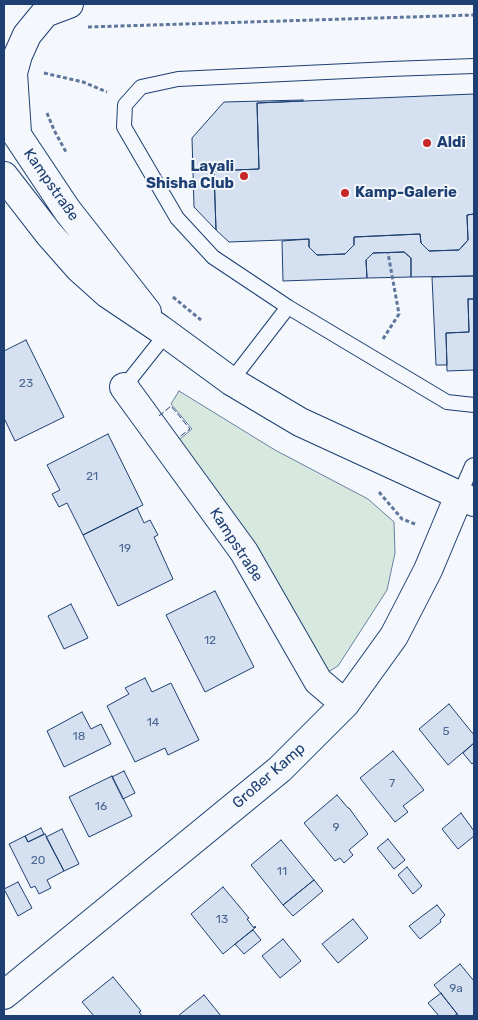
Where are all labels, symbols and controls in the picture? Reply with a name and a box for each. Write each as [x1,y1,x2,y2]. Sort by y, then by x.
place label: Aldi [437,134,466,152]
marker: Aldi [421,137,433,149]
street label: Kampstraße [20,145,82,225]
place label: Layali Shisha Club [146,158,234,193]
marker: Layali Shisha Club [238,170,250,182]
place label: Kamp-Galerie [355,184,457,202]
marker: Kamp-Galerie [339,187,351,199]
house number: 23 [19,377,33,391]
house number: 21 [86,470,98,484]
street label: Kampstraße [206,505,266,585]
house number: 19 [119,542,131,556]
house number: 12 [204,634,216,648]
house number: 14 [147,716,159,730]
house number: 5 [442,725,450,739]
house number: 18 [73,730,85,744]
street label: Großer Kamp [229,740,309,812]
house number: 7 [389,777,395,791]
house number: 16 [95,800,107,814]
house number: 9 [332,821,340,835]
house number: 20 [31,854,45,868]
house number: 11 [277,865,287,879]
house number: 13 [216,913,228,927]
house number: 9a [449,982,463,996]

